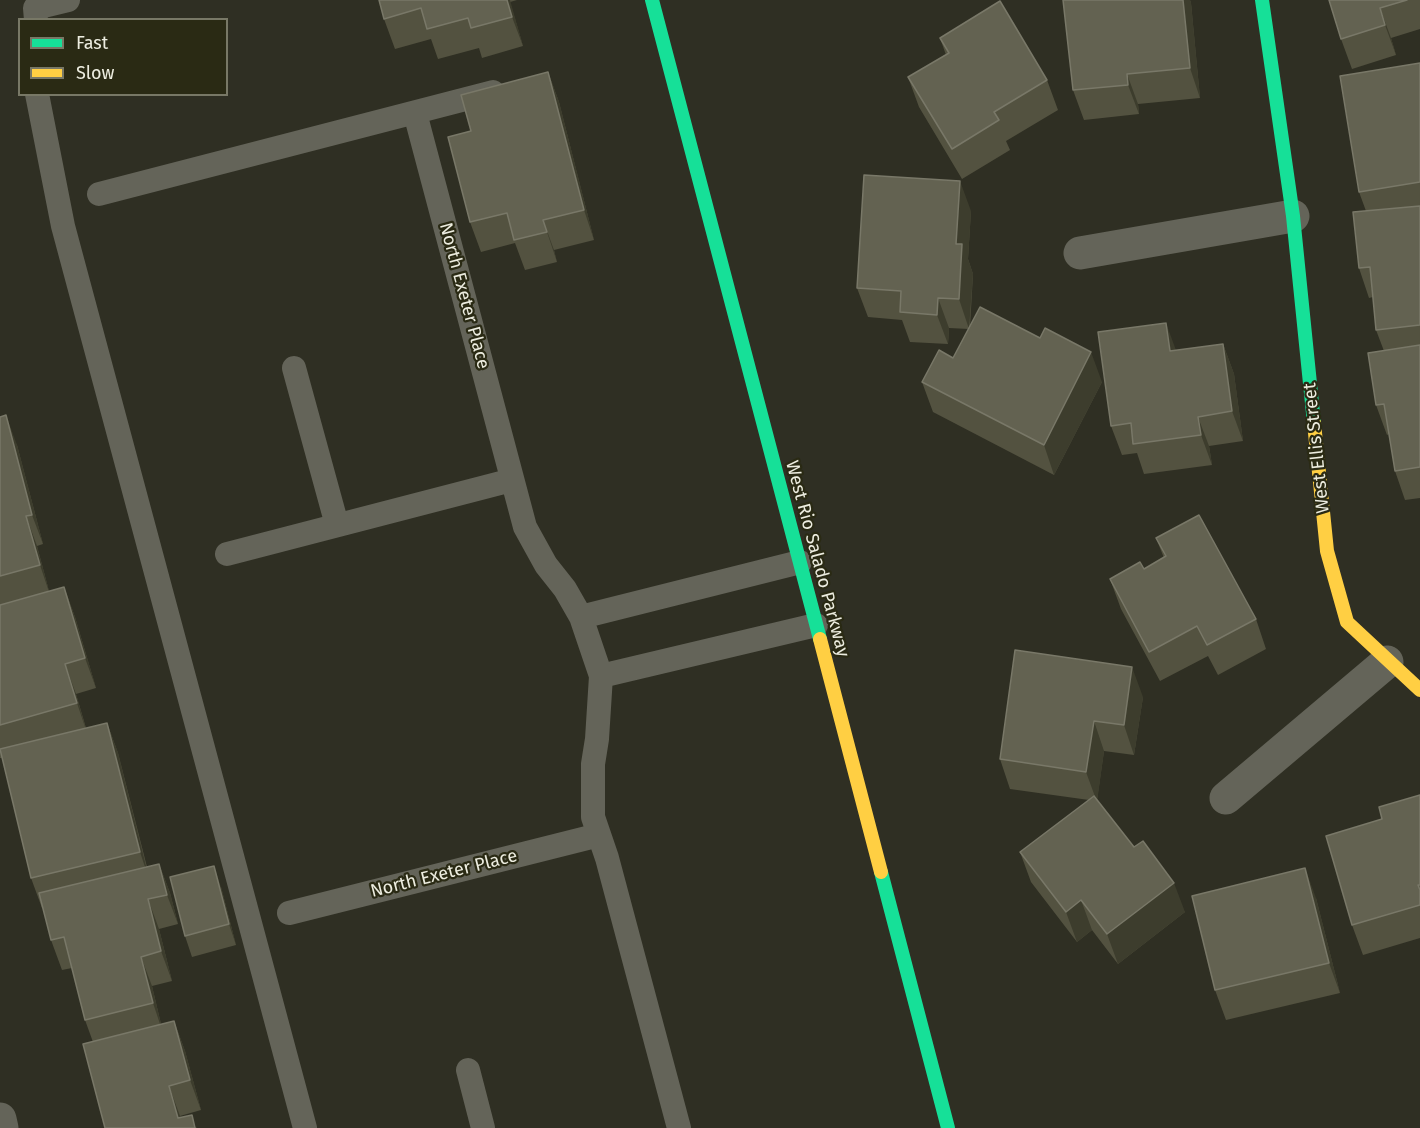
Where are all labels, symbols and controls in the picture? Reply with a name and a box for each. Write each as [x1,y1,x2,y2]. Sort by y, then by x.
legend [18,18,228,96]
text: Fast [76,32,108,54]
text: Slow [76,62,114,84]
street label: North Exeter Place [434,220,494,372]
street label: West Ellis Street [1299,382,1335,514]
street label: West Rio Salado Parkway [780,458,854,660]
street label: North Exeter Place [368,845,520,903]

